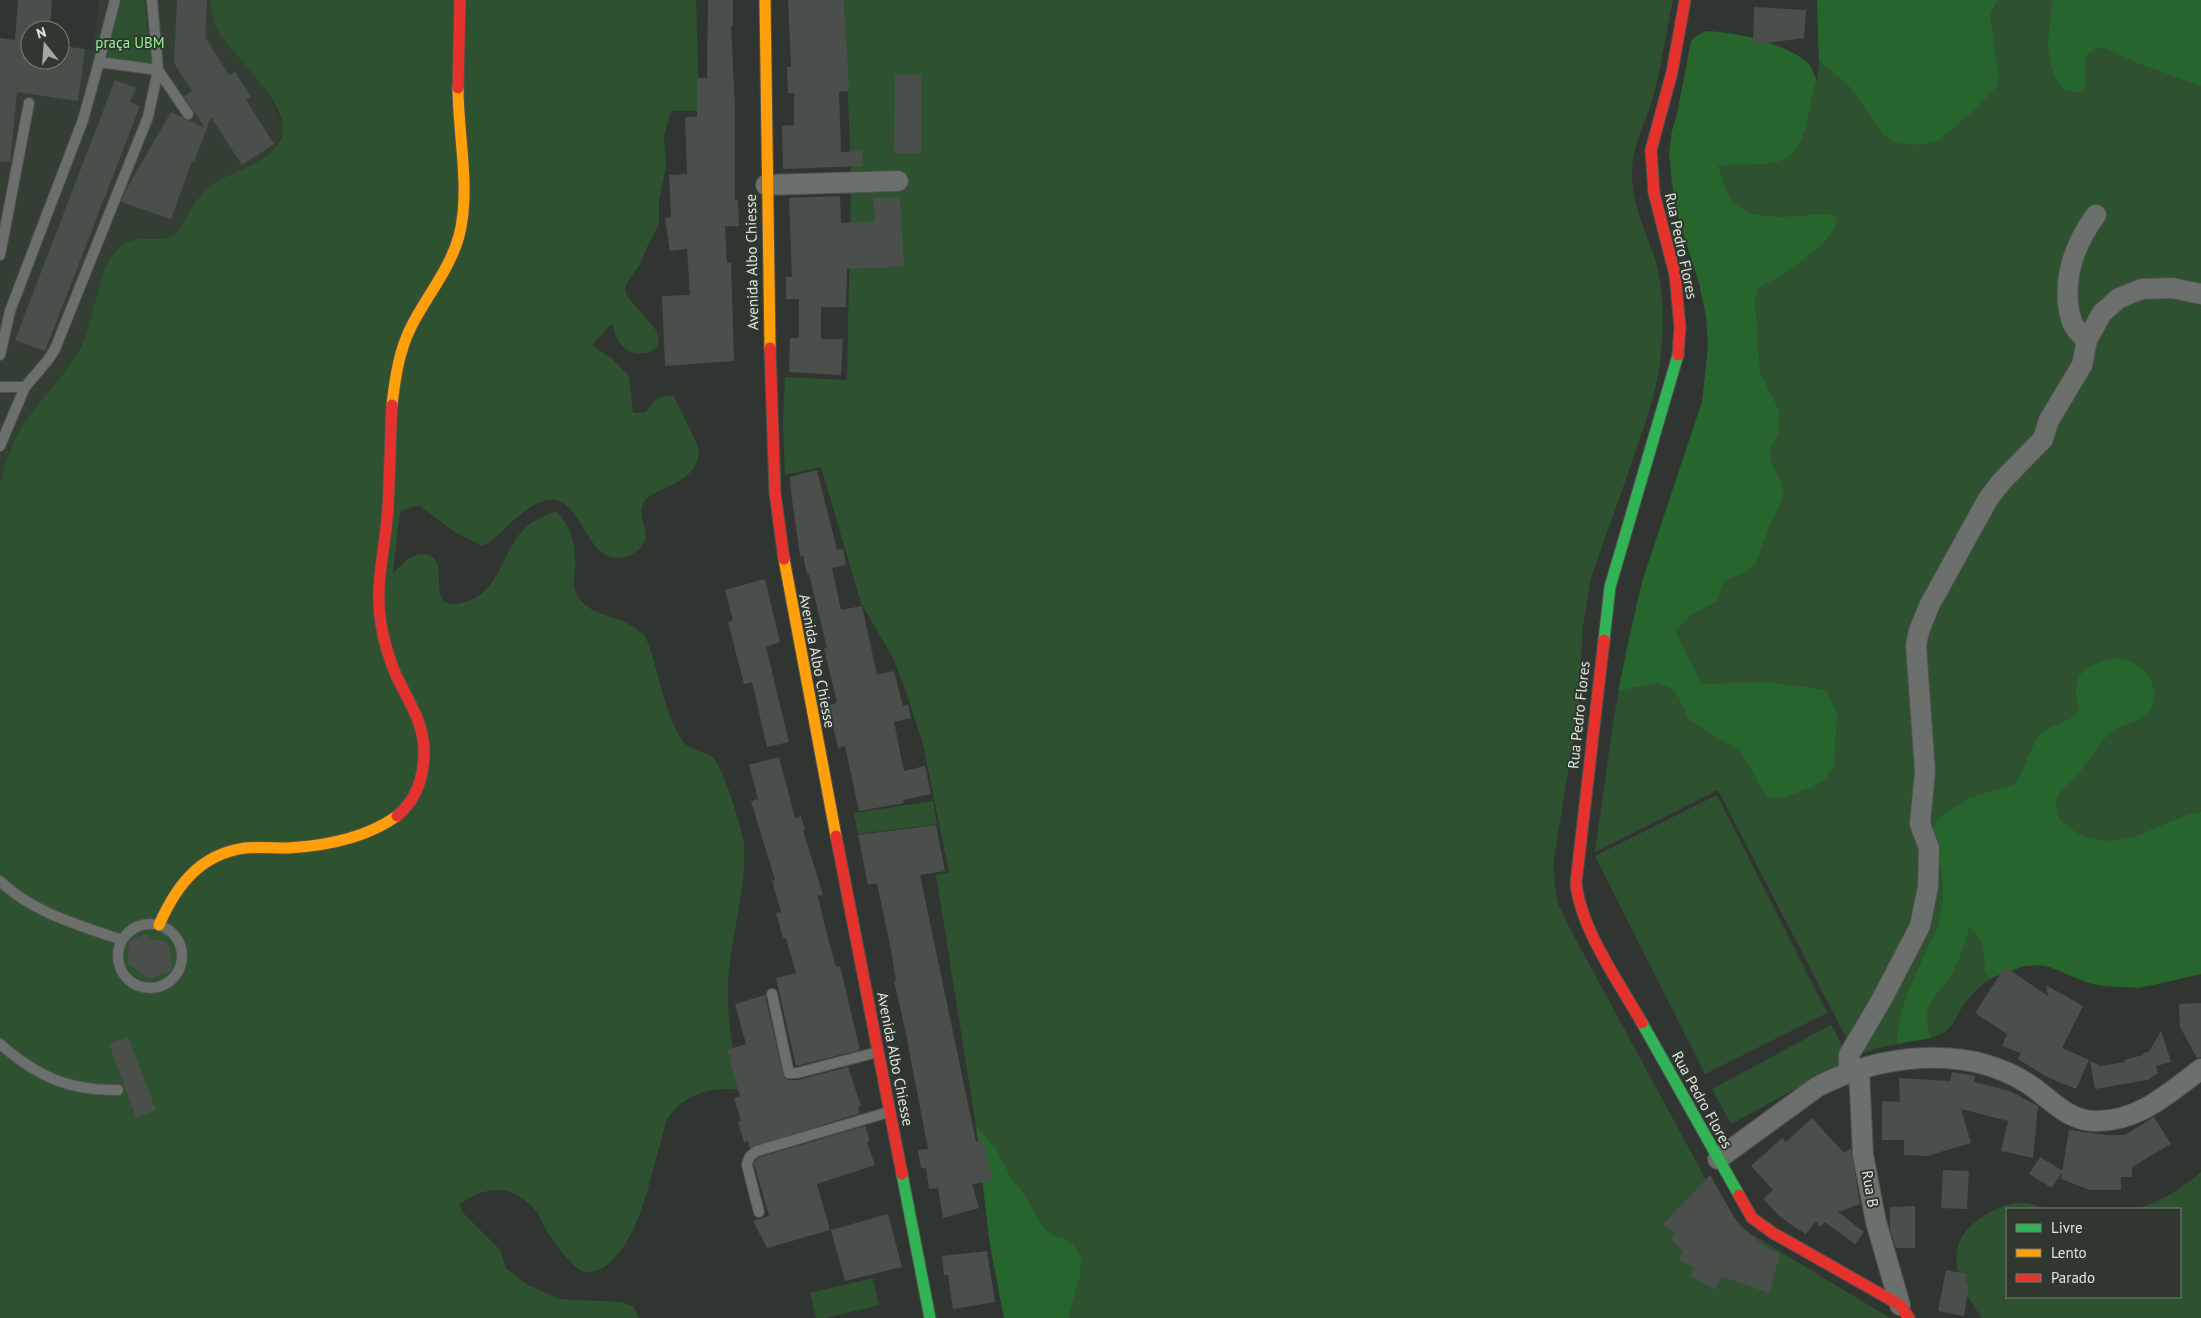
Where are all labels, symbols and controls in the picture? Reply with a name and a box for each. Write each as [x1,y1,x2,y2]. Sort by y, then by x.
north arrow [20,20,70,70]
text: N [34,23,48,43]
park label: praça UBM [95,33,165,52]
street label: Rua Pedro Flores [1661,191,1702,301]
street label: Avenida Albo Chiesse [741,194,762,330]
street label: Avenida Albo Chiesse [795,592,840,730]
street label: Rua Pedro Flores [1563,660,1594,770]
street label: Avenida Albo Chiesse [873,990,918,1128]
street label: Rua Pedro Flores [1668,1048,1737,1152]
street label: Rua B [1858,1169,1883,1209]
legend [2006,1208,2181,1298]
text: Livre [2051,1218,2083,1237]
text: Lento [2051,1243,2087,1262]
text: Parado [2051,1268,2095,1287]

